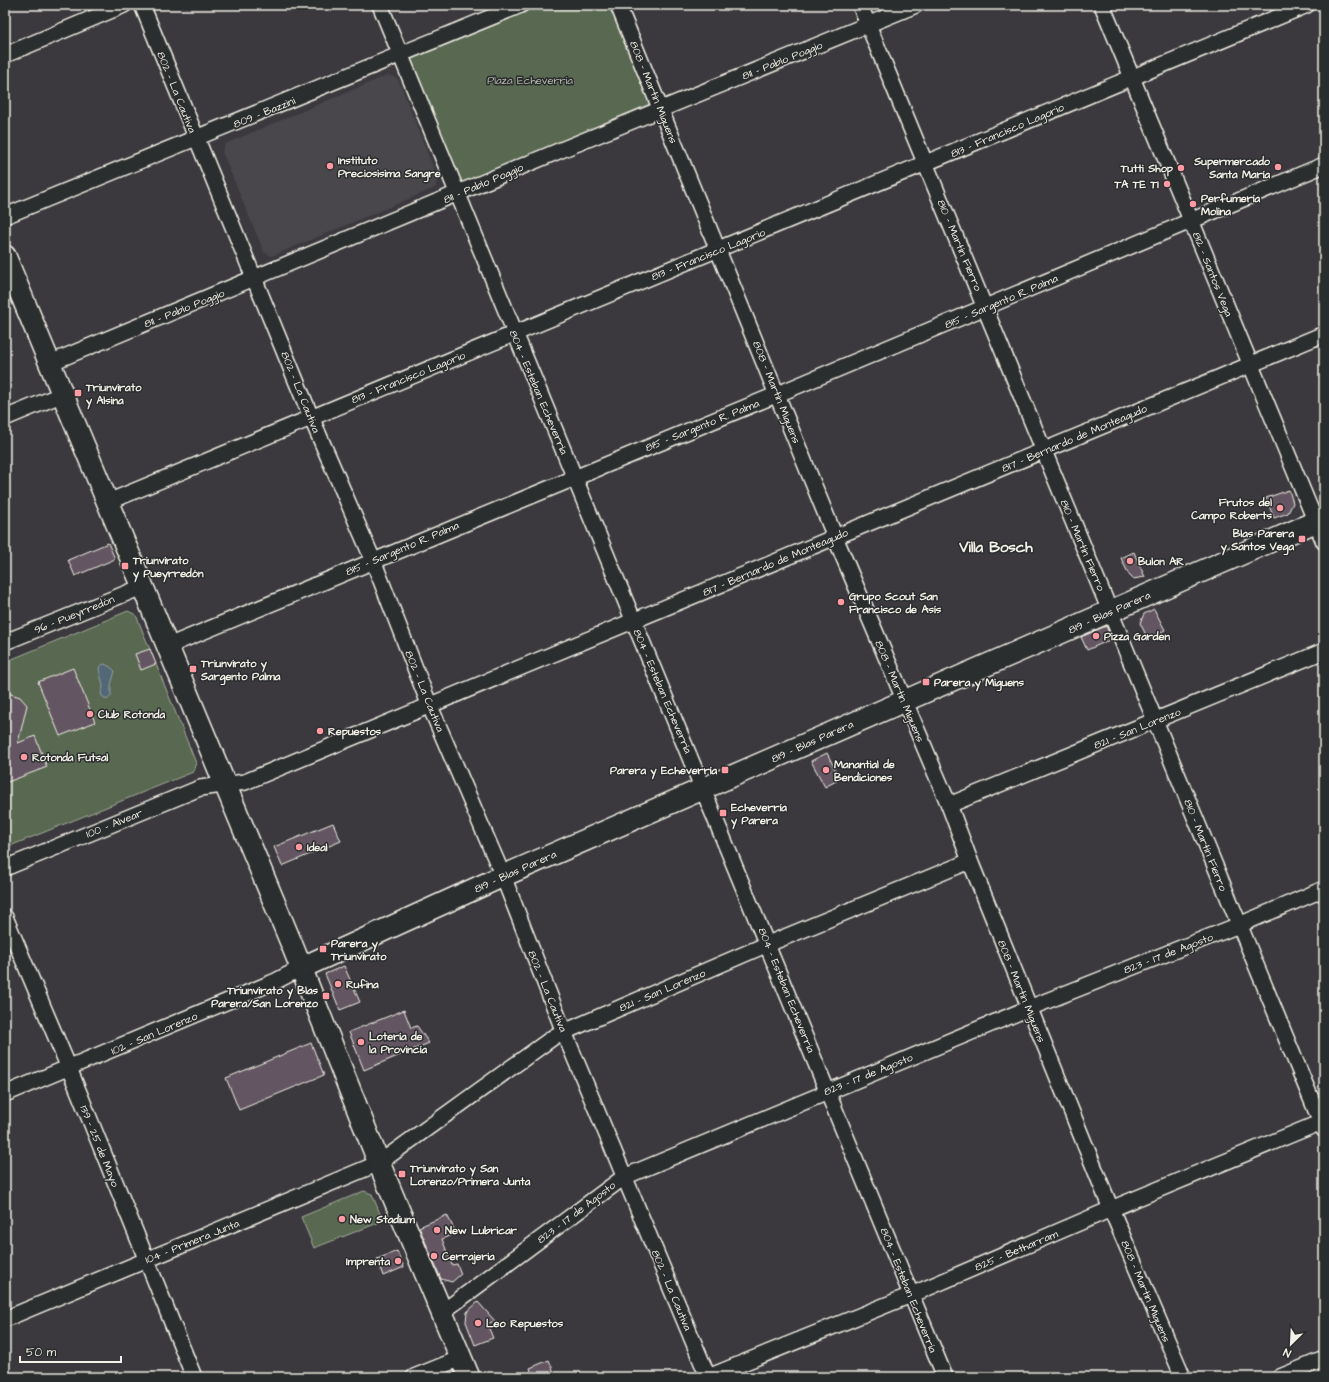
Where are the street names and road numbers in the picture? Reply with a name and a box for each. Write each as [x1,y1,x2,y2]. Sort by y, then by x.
street label: 811 - Pablo Poggio [740,37,826,84]
street label: 808 - Martín Miguens [625,39,681,146]
street label: 802 - La Cautiva [153,49,200,136]
street label: 809 - Bazzini [231,93,298,132]
street label: 813 - Francisco Lagorio [948,99,1067,162]
street label: 811 - Pablo Poggio [441,160,527,208]
street label: 810 - Martín Fierro [933,197,986,294]
street label: 813 - Francisco Lagorio [649,224,769,285]
street label: 812 - Santos Vega [1188,230,1236,319]
street label: 815 - Sargento R. Palma [942,271,1061,333]
street label: 811 - Pablo Poggio [142,285,228,332]
street label: 804 - Esteban Echeverría [505,328,572,457]
street label: 808 - Martín Miguens [748,339,804,446]
street label: 813 - Francisco Lagorio [349,347,469,408]
street label: 802 - La Cautiva [277,349,324,436]
street label: 815 - Sargento R. Palma [643,396,762,456]
street label: 817 - Bernardo de Monteagudo [999,401,1150,477]
street label: 810 - Martín Fierro [1056,497,1109,594]
street label: 815 - Sargento R. Palma [343,518,462,580]
street label: 817 - Bernardo de Monteagudo [700,525,851,601]
street label: 819 - Blas Parera [1066,587,1153,637]
street label: 96 - Pueyrredón [32,591,117,638]
street label: 804 - Esteban Echeverría [629,627,696,756]
street label: 808 - Martín Miguens [870,638,928,745]
street label: 802 - La Cautiva [401,648,448,735]
street label: 821 - San Lorenzo [1091,704,1184,753]
street label: 819 - Blas Parera [769,716,856,766]
street label: 810 - Martín Fierro [1180,797,1231,894]
street label: 100 - Alvear [84,805,145,842]
street label: 819 - Blas Parera [472,846,559,896]
street label: 804 - Esteban Echeverría [755,925,819,1055]
street label: 823 - 17 de Agosto [1121,929,1216,978]
street label: 808 - Martín Miguens [993,938,1049,1045]
street label: 802 - La Cautiva [524,948,571,1035]
street label: 821 - San Lorenzo [617,965,708,1015]
street label: 102 - San Lorenzo [109,1008,200,1058]
street label: 823 - 17 de Agosto [821,1049,916,1100]
street label: 139 - 25 de Mayo [75,1103,123,1190]
street label: 823 - 17 de Agosto [534,1177,620,1248]
street label: 104 - Primera Junta [143,1216,242,1267]
street label: 804 - Esteban Echeverría [877,1225,941,1355]
street label: 825 - Betharram [972,1226,1060,1275]
street label: 808 - Martín Miguens [1116,1238,1174,1345]
street label: 802 - La Cautiva [648,1247,696,1333]

